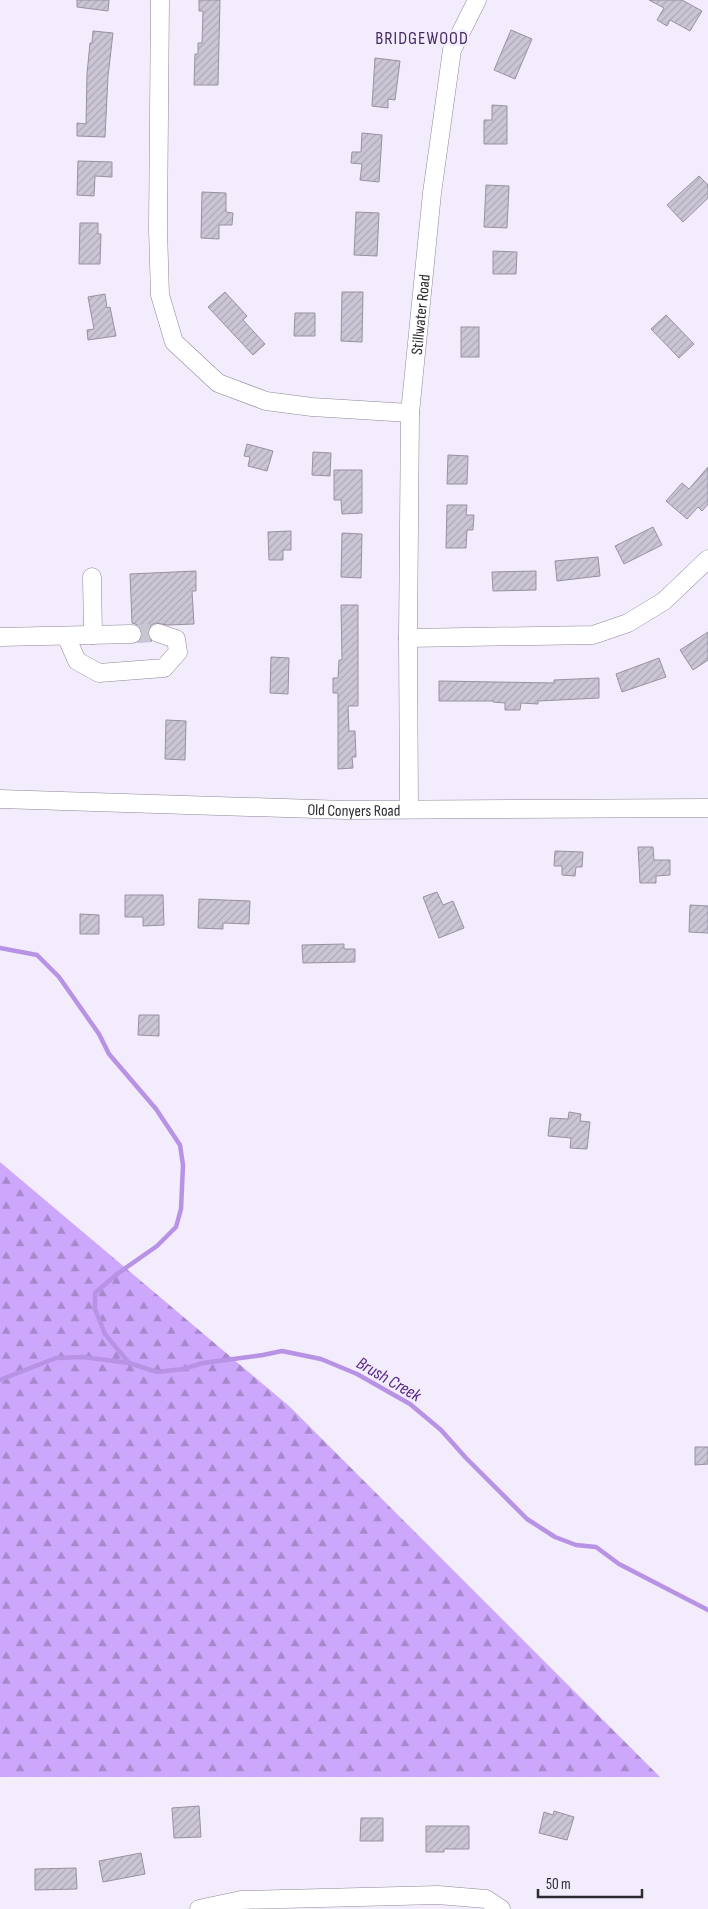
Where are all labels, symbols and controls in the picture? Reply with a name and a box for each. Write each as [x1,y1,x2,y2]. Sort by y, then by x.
district label: BRIDGEWOOD [375,28,469,49]
street label: Stillwater Road [408,274,435,356]
street label: Old Conyers Road [307,801,400,821]
water label: Brush Creek [353,1353,426,1407]
scale bar [538,1866,642,1898]
text: 50 m [546,1875,571,1894]

